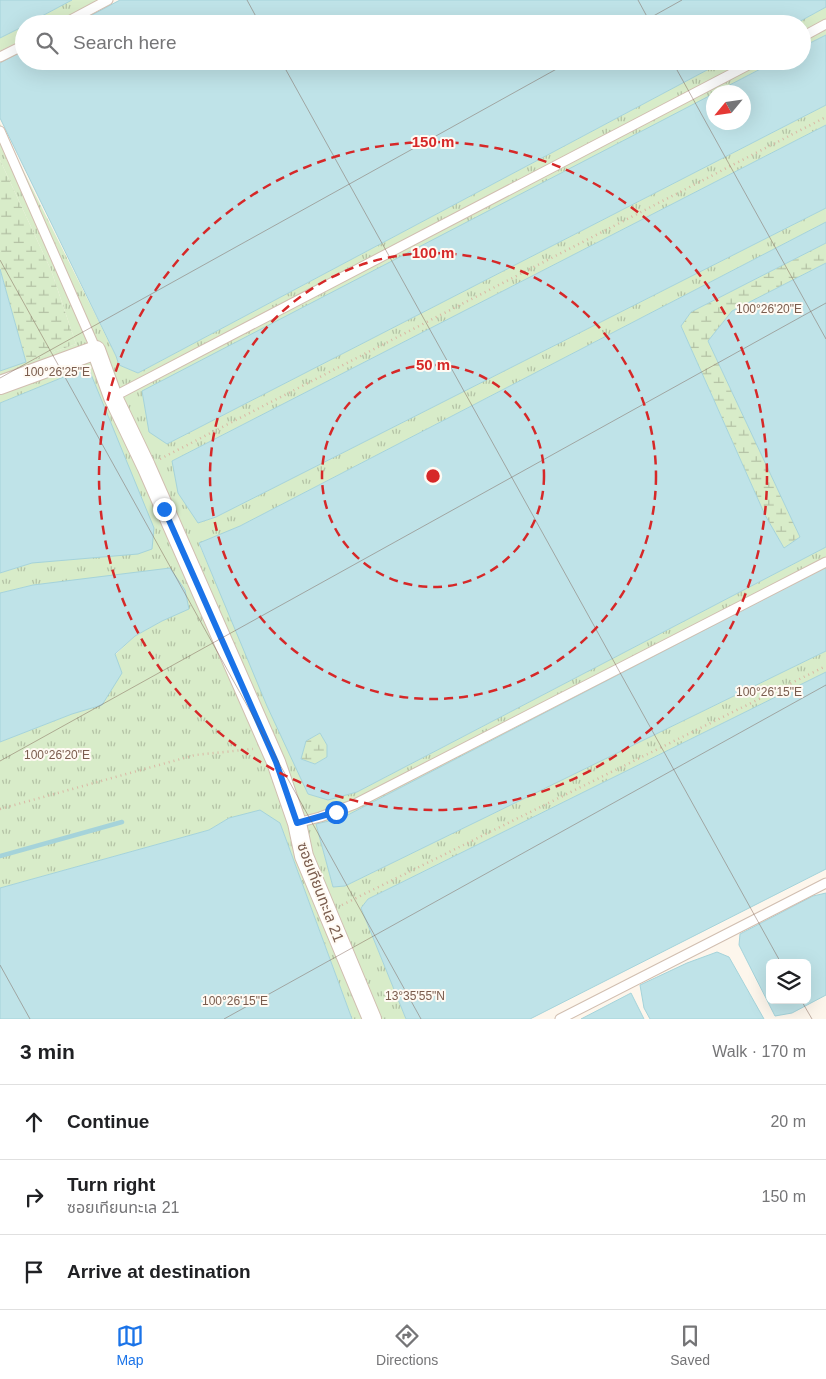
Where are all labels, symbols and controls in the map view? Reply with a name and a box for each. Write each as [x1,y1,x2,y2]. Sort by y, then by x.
search box [15,15,811,70]
icon: search [33,29,61,57]
text: Search here [73,32,177,53]
north arrow [706,85,751,130]
text: 150 m [412,133,454,150]
text: 100 m [412,244,454,261]
text: 100°26'20"E [736,302,802,316]
text: 50 m [416,356,450,373]
text: 100°26'25"E [24,365,90,379]
centre of rings [424,467,442,485]
route end [153,498,176,521]
text: 100°26'15"E [736,685,802,699]
text: 100°26'20"E [24,748,90,762]
route start [325,801,348,824]
street label: ซอยเทียนทะเล 21 [294,840,348,944]
map controls [766,959,811,1004]
button: layers [766,959,811,1004]
text: 13°35'55"N [385,989,445,1003]
text: 100°26'15"E [202,994,268,1008]
text: 3 min [20,1040,75,1063]
text: Walk · 170 m [712,1043,806,1060]
icon: ahead [20,1108,48,1136]
text: Continue [67,1111,149,1132]
text: 20 m [770,1113,806,1130]
text: Turn right [67,1174,155,1195]
icon: right [20,1183,48,1211]
text: 150 m [762,1188,806,1205]
text: ซอยเทียนทะเล 21 [67,1199,179,1216]
icon: arrive [20,1258,48,1286]
text: Arrive at destination [67,1261,251,1282]
tab: Map [116,1322,144,1368]
tab: Directions [376,1322,438,1368]
tab: Saved [670,1322,710,1368]

